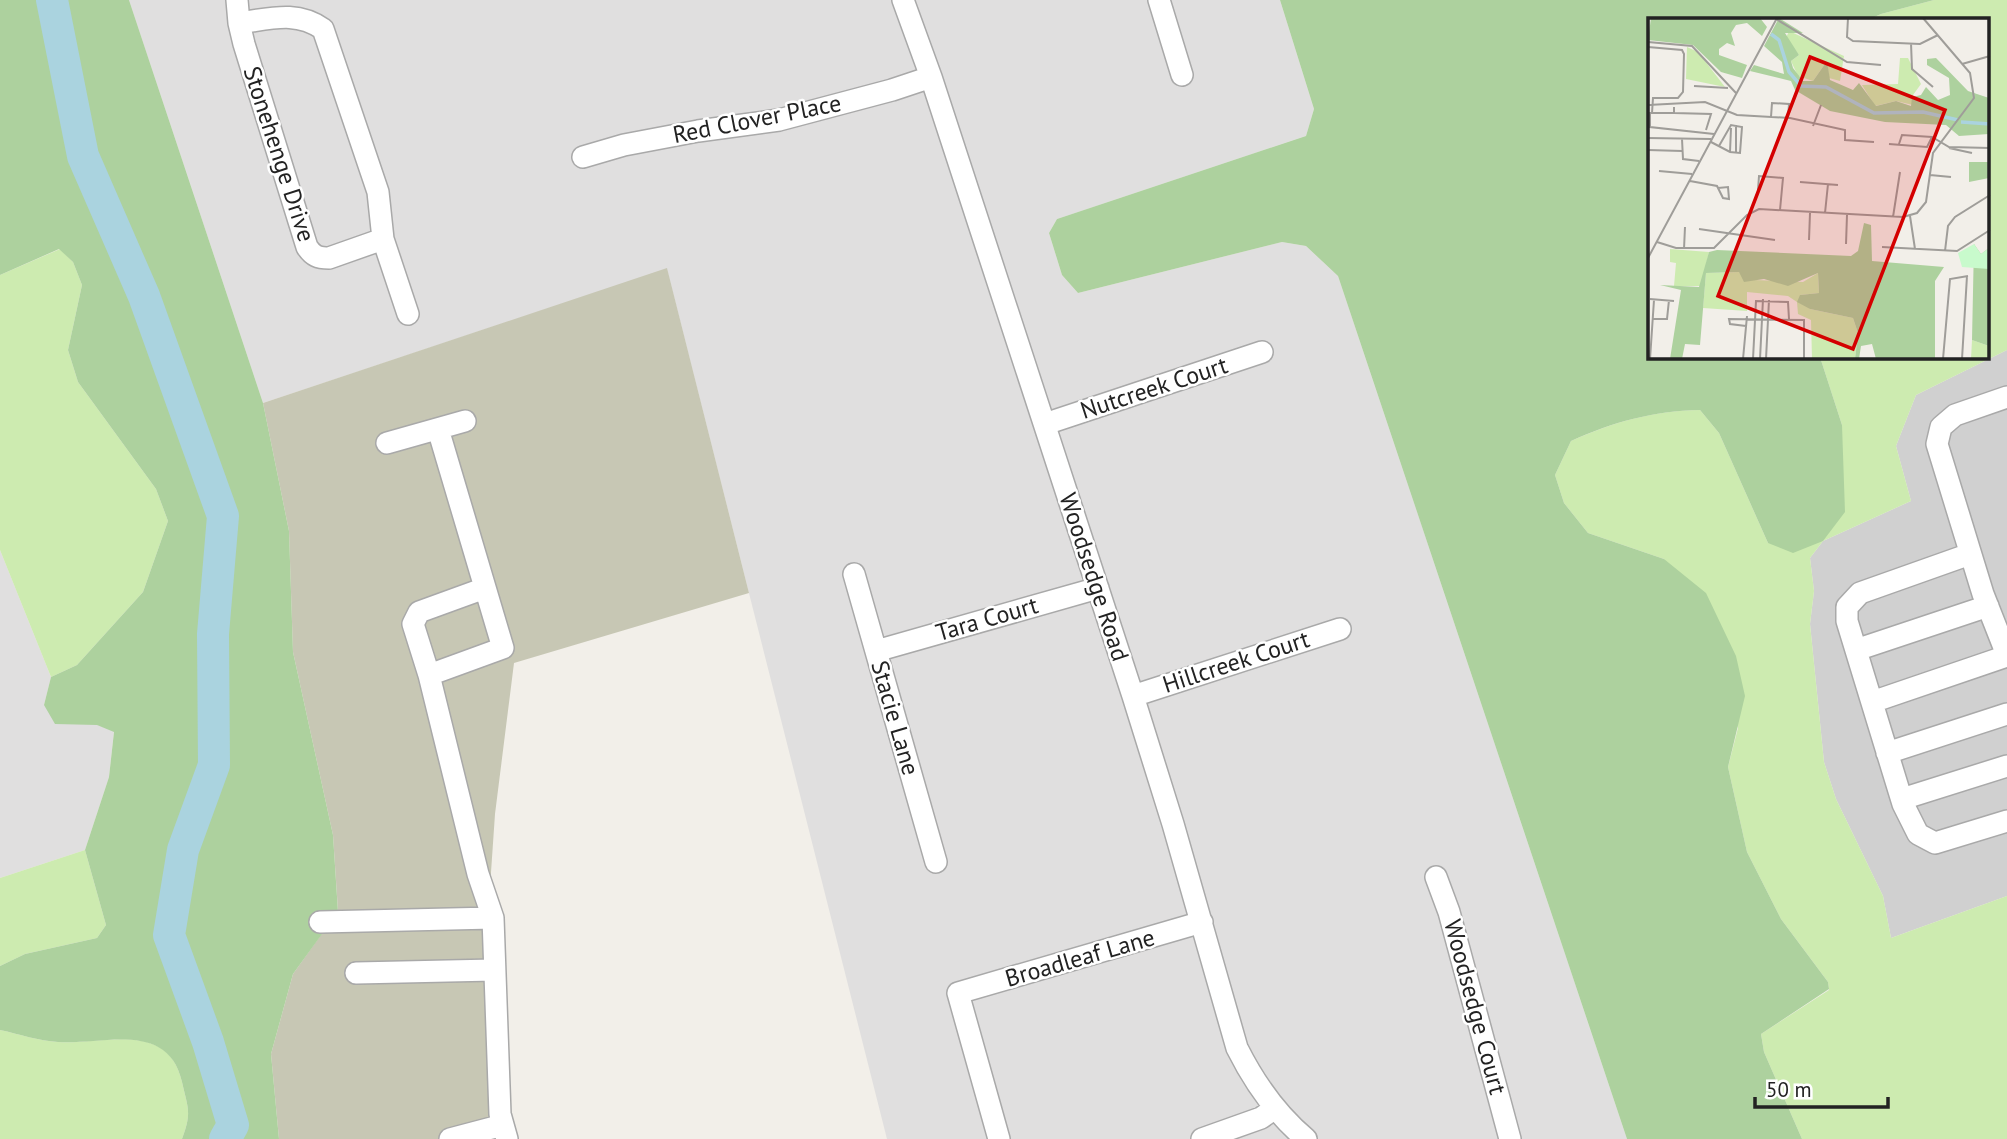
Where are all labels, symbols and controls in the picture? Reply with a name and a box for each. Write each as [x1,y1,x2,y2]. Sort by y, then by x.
inset map [1648,18,1990,359]
street label: Stonehenge Drive [237,62,322,245]
street label: Red Clover Place [670,87,844,150]
street label: Nutcreek Court [1076,349,1231,426]
street label: Woodsedge Road [1053,489,1136,665]
street label: Tara Court [932,589,1042,648]
street label: Hillcreek Court [1159,623,1313,700]
street label: Stacie Lane [864,657,927,779]
street label: Woodsedge Court [1437,916,1514,1098]
street label: Broadleaf Lane [1001,921,1158,994]
scale bar [1755,1066,1888,1110]
text: 50 m [1766,1076,1812,1103]

